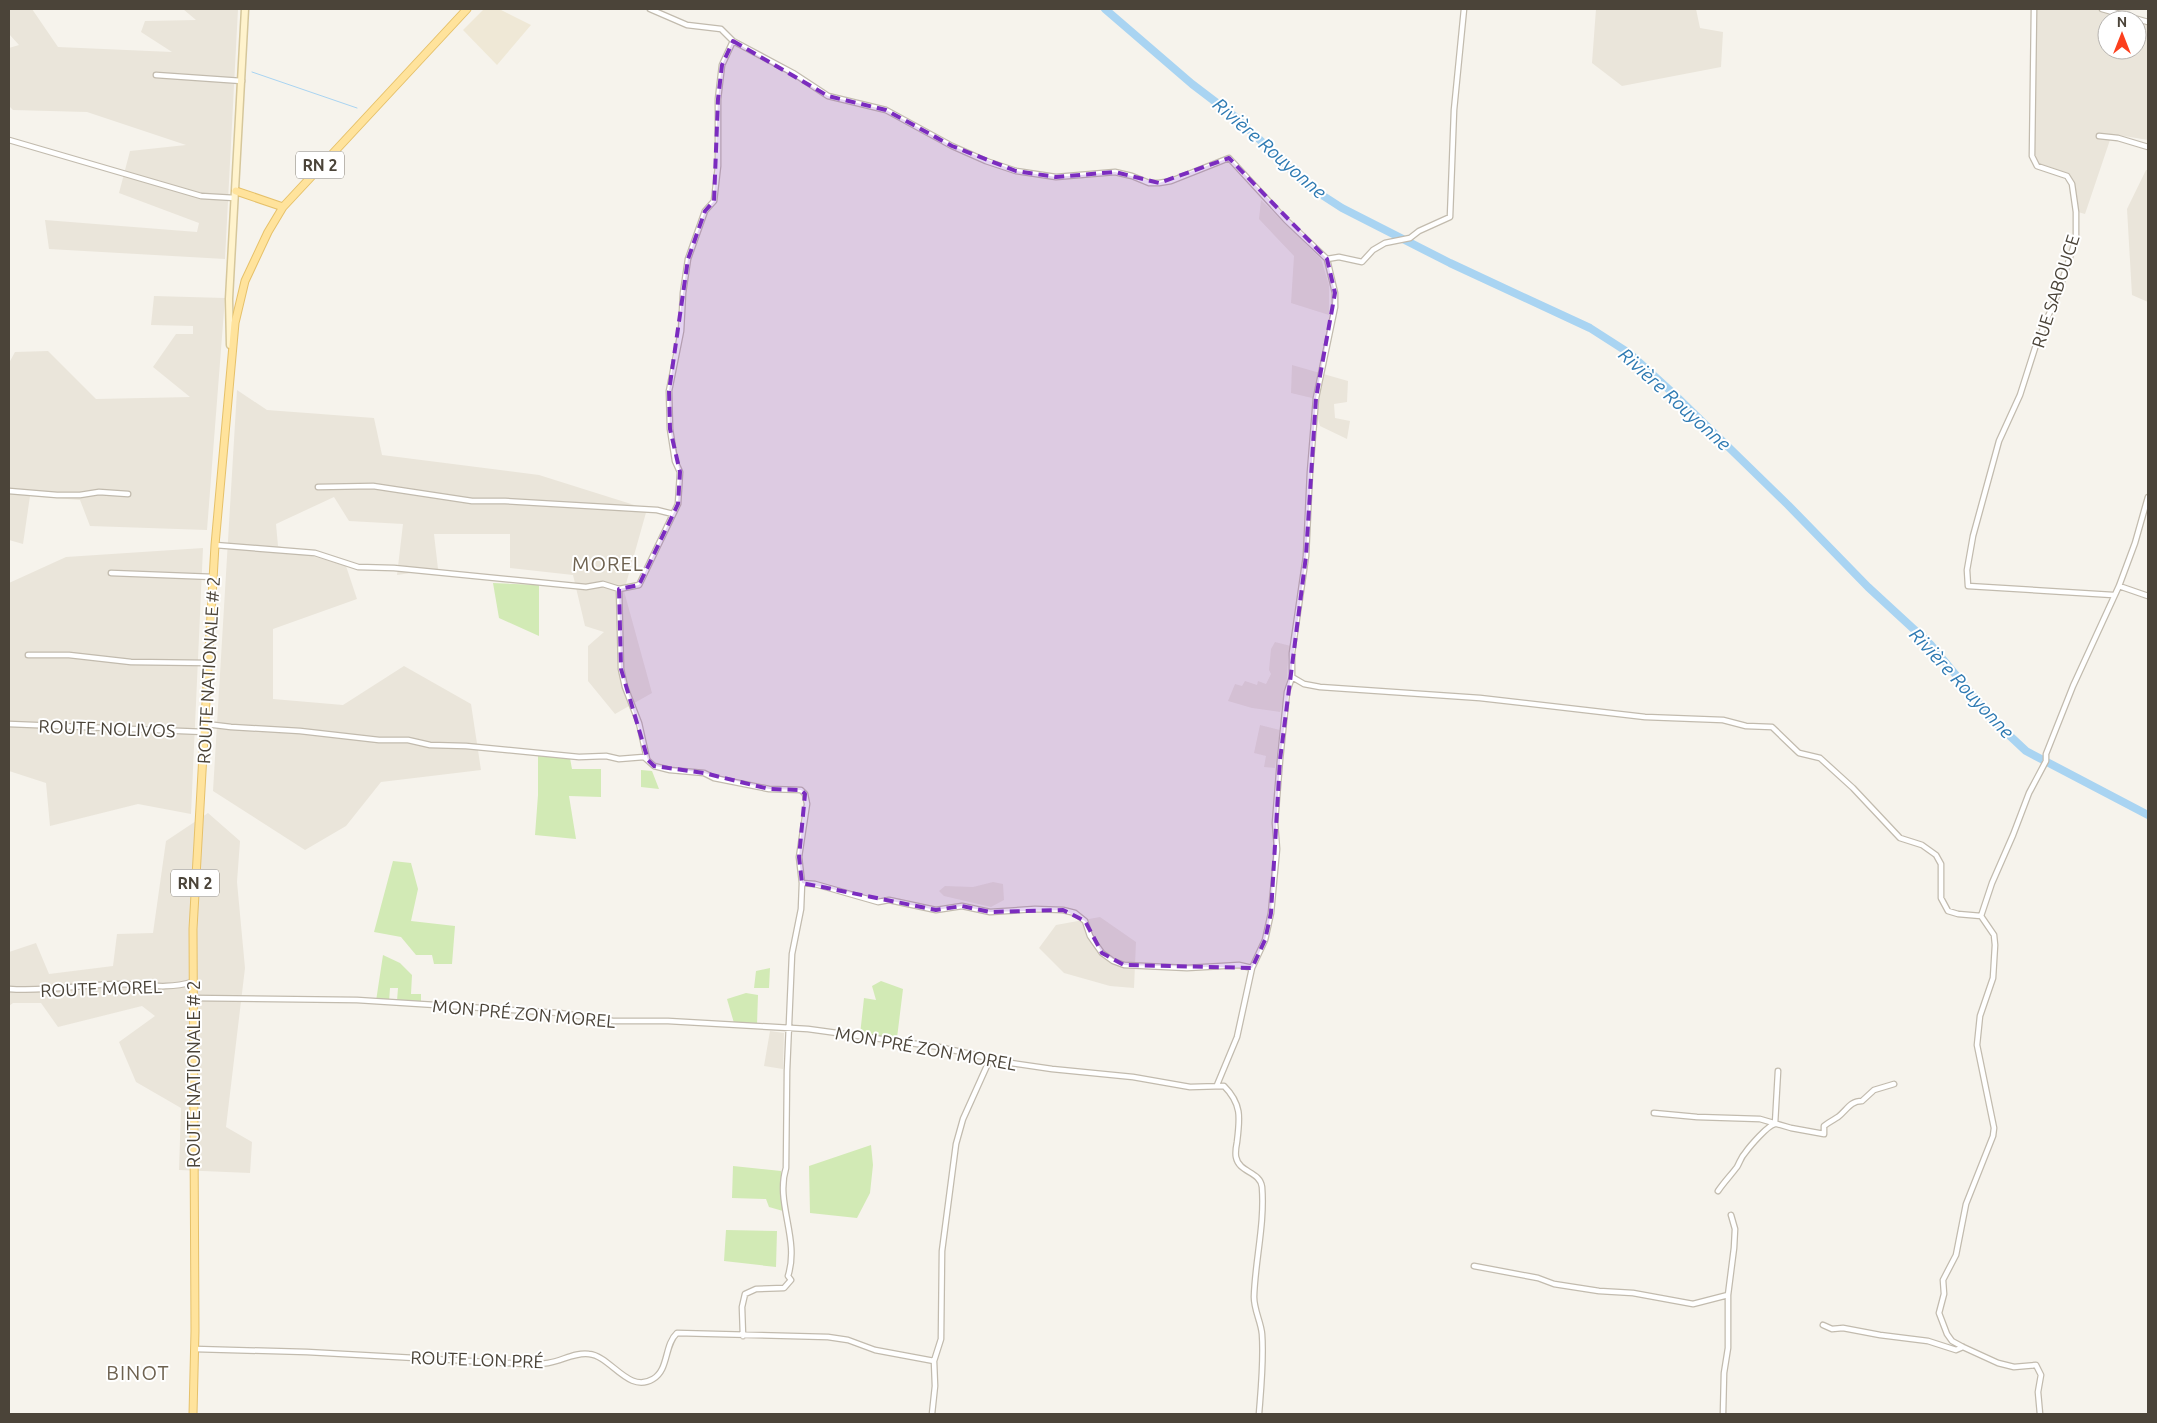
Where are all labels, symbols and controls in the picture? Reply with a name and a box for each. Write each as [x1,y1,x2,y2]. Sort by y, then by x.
north arrow [2097,10,2147,60]
text: N [2117,14,2127,30]
water label: Rivière Rouyonne [1209,93,1331,203]
road number: RN 2 [296,152,344,178]
street label: RUE SABOUCE [2027,232,2083,350]
water label: Rivière Rouyonne [1615,343,1736,455]
district label: MOREL [572,552,644,575]
street label: ROUTE NATIONALE # 2 [193,576,223,764]
water label: Rivière Rouyonne [1905,623,2019,743]
street label: ROUTE NOLIVOS [38,716,176,740]
road number: RN 2 [171,870,219,896]
street label: ROUTE MOREL [40,976,162,1000]
street label: ROUTE NATIONALE # 2 [183,980,203,1168]
street label: MON PRÉ ZON MOREL [432,994,616,1031]
street label: MON PRÉ ZON MOREL [834,1021,1018,1074]
street label: ROUTE LON PRÉ [410,1346,544,1371]
district label: BINOT [106,1361,170,1384]

